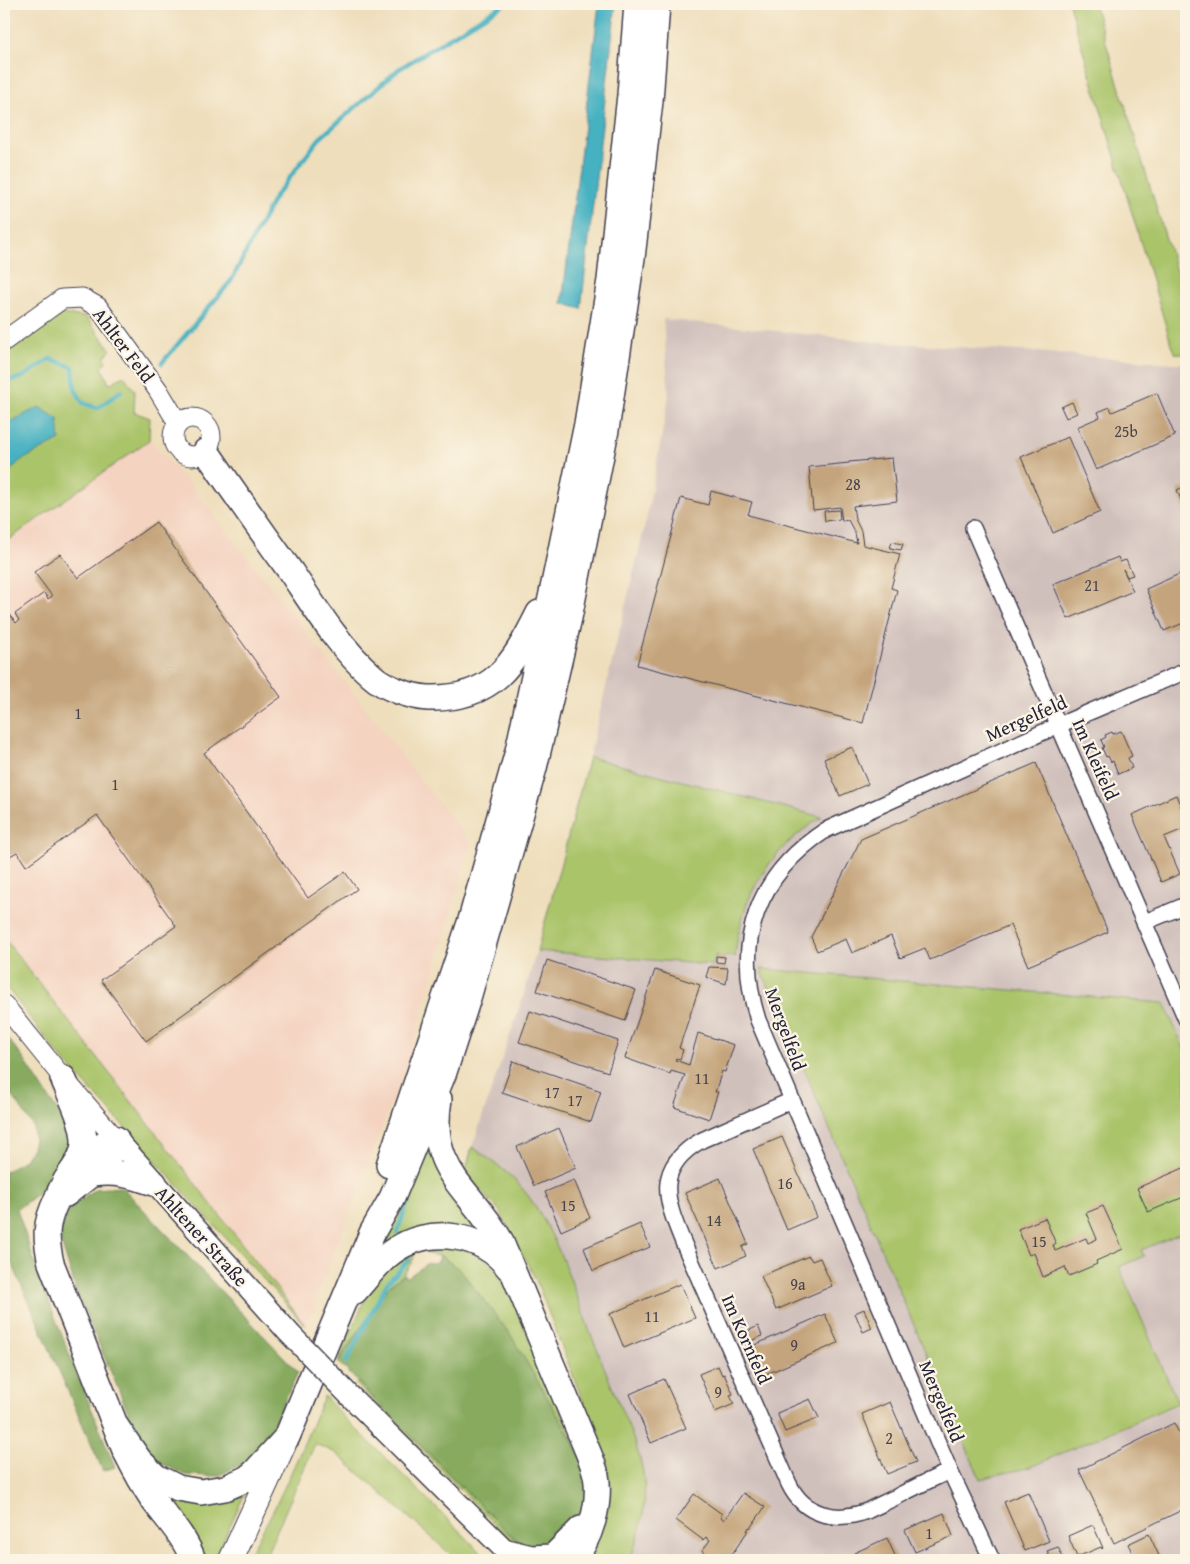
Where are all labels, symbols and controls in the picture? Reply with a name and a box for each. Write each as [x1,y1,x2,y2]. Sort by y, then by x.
street label: Ahlter Feld [86,301,162,389]
house number: 25b [1114,419,1138,443]
house number: 28 [845,472,861,496]
house number: 21 [1084,573,1100,597]
street label: Mergelfeld [981,687,1072,748]
house number: 1 [74,701,82,725]
street label: Im Kleifeld [1066,714,1127,805]
house number: 1 [111,772,119,796]
street label: Mergelfeld [758,984,814,1075]
house number: 11 [694,1066,710,1090]
house number: 17 [544,1080,560,1104]
house number: 17 [567,1088,583,1112]
house number: 16 [777,1171,793,1195]
street label: Ahltener Straße [149,1179,255,1293]
house number: 15 [560,1193,576,1217]
house number: 14 [706,1208,722,1232]
house number: 15 [1031,1229,1047,1253]
house number: 9a [790,1272,806,1296]
street label: Im Kornfeld [715,1290,780,1389]
house number: 11 [644,1304,660,1328]
house number: 9 [790,1333,798,1357]
street label: Mergelfeld [912,1356,972,1447]
house number: 9 [714,1380,722,1404]
house number: 2 [885,1426,893,1450]
house number: 1 [925,1521,933,1545]

